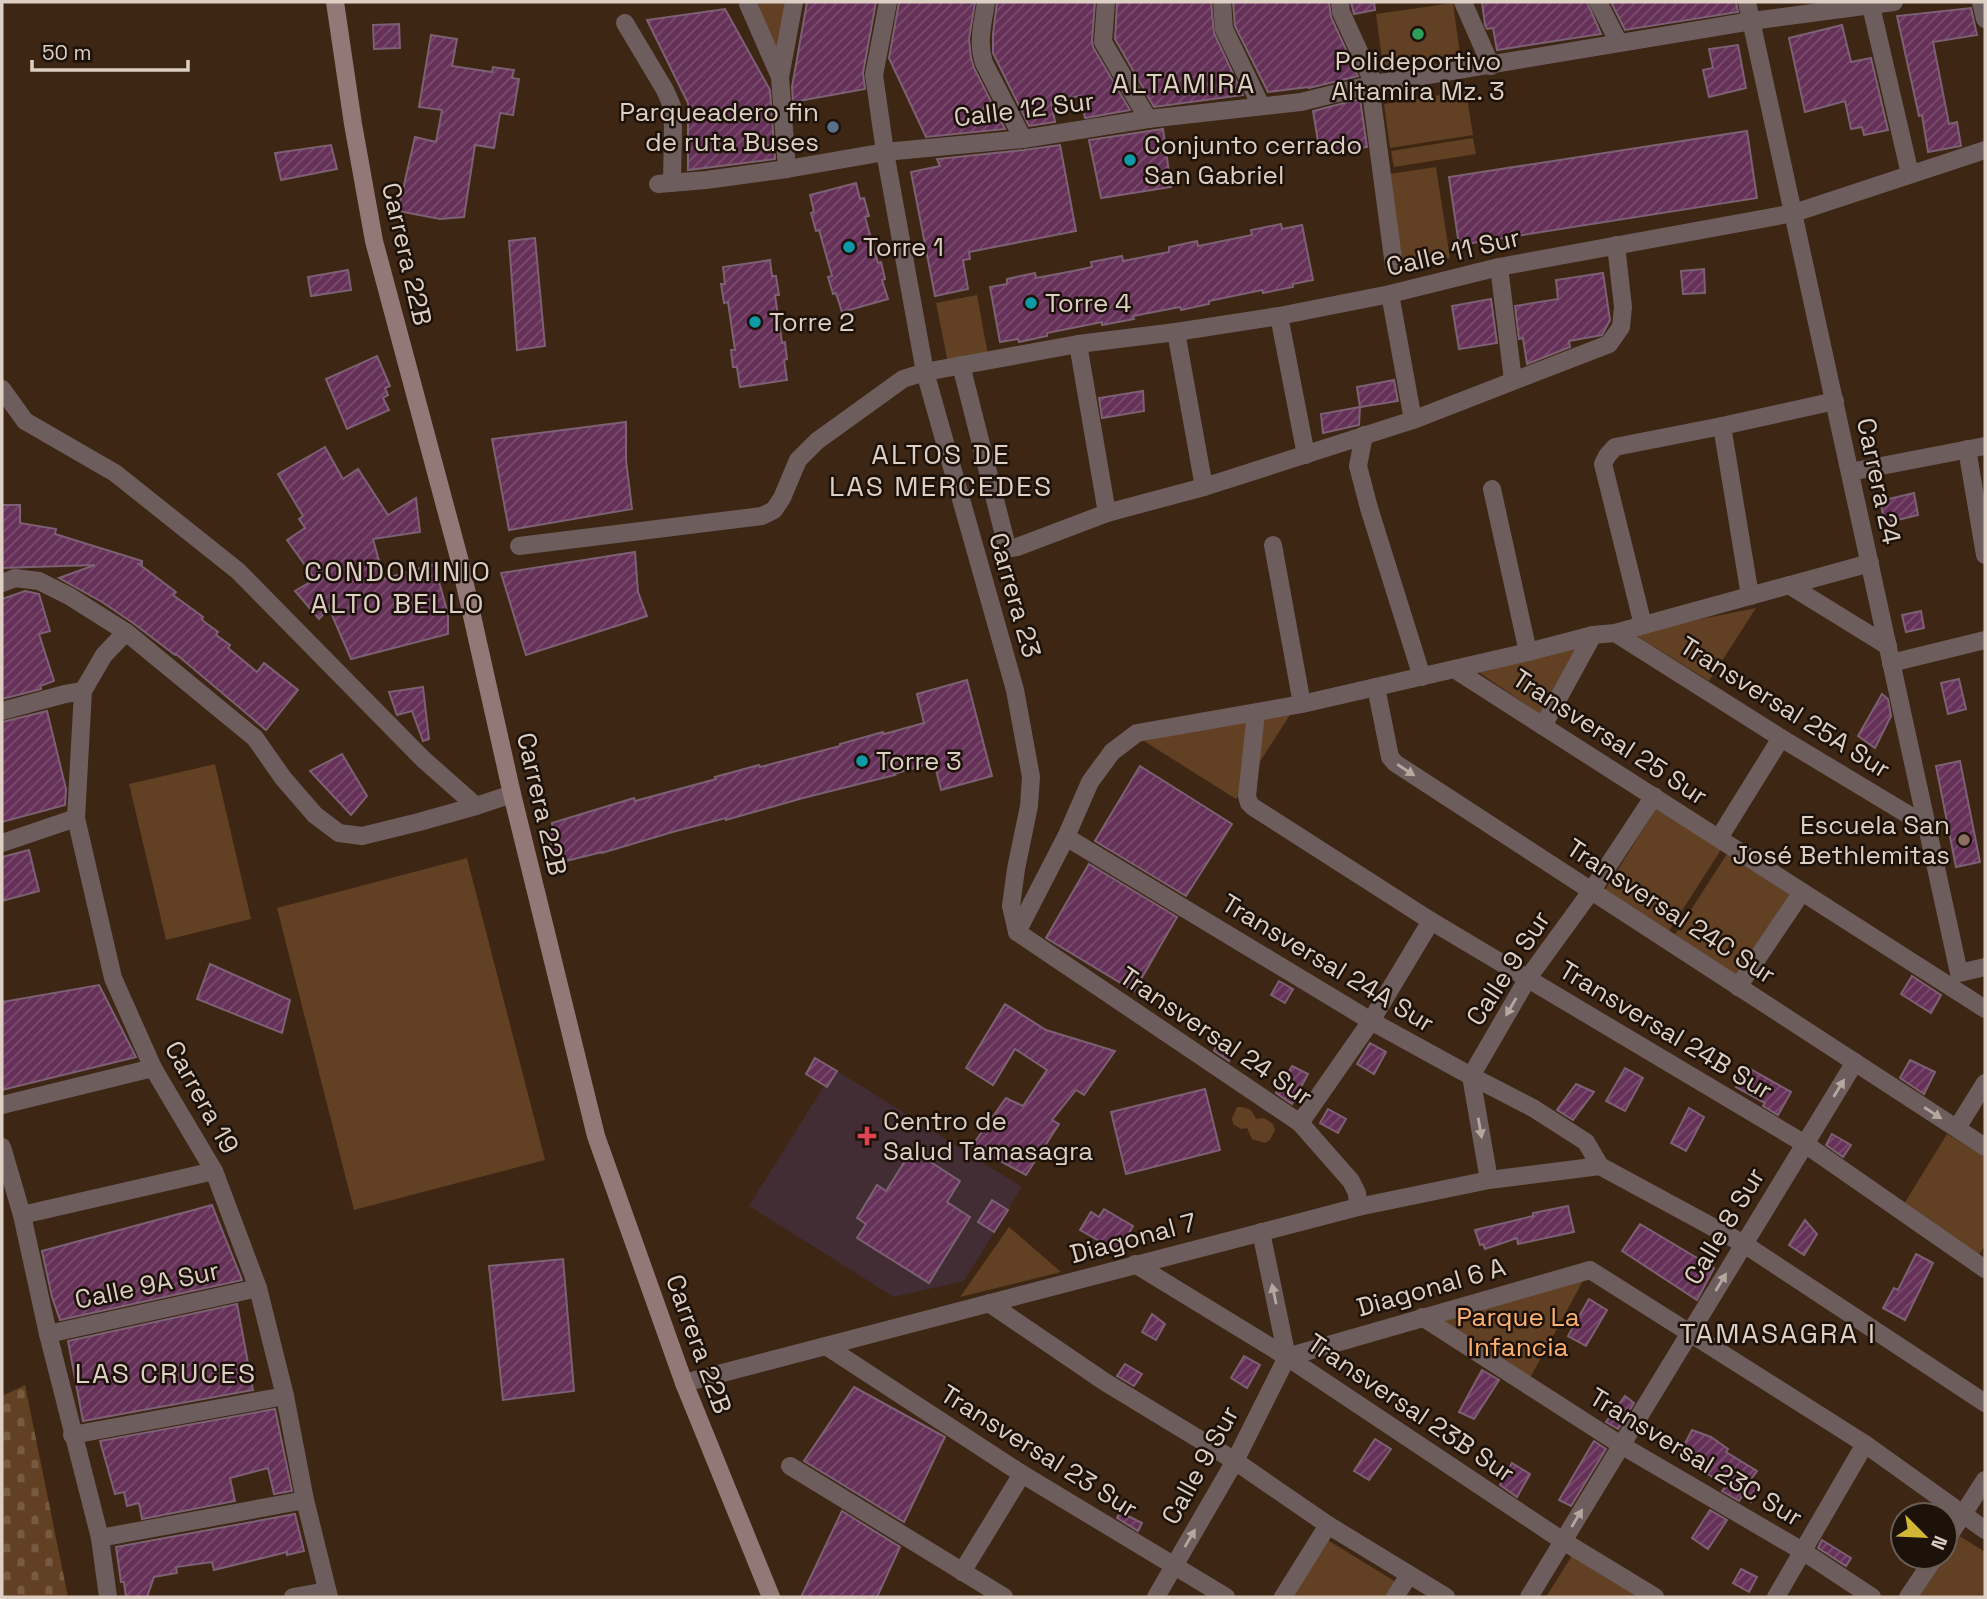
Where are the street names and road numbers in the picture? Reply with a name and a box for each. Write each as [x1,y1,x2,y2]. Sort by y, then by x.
street label: Calle 12 Sur [952,84,1096,134]
street label: Carrera 22B [374,179,440,329]
street label: Calle 11 Sur [1383,220,1523,284]
street label: Carrera 24 [1849,415,1909,547]
street label: Carrera 23 [981,529,1049,661]
street label: Transversal 25A Sur [1673,628,1897,786]
street label: Transversal 25 Sur [1506,661,1714,813]
street label: Carrera 22B [509,729,575,879]
street label: Transversal 24C Sur [1560,831,1782,991]
street label: Transversal 24A Sur [1215,886,1441,1040]
street label: Calle 9 Sur [1458,904,1558,1032]
street label: Transversal 24B Sur [1553,953,1779,1107]
street label: Transversal 24 Sur [1113,959,1319,1113]
street label: Carrera 19 [157,1035,247,1159]
street label: Calle 8 Sur [1676,1161,1772,1291]
street label: Diagonal 7 [1066,1205,1200,1271]
street label: Diagonal 6 A [1353,1249,1509,1325]
street label: Calle 9A Sur [72,1253,222,1317]
street label: Carrera 22B [658,1270,740,1418]
street label: Transversal 23B Sur [1301,1326,1521,1490]
street label: Transversal 23 Sur [934,1377,1144,1525]
street label: Transversal 23C Sur [1583,1380,1809,1534]
street label: Calle 9 Sur [1153,1400,1247,1530]

